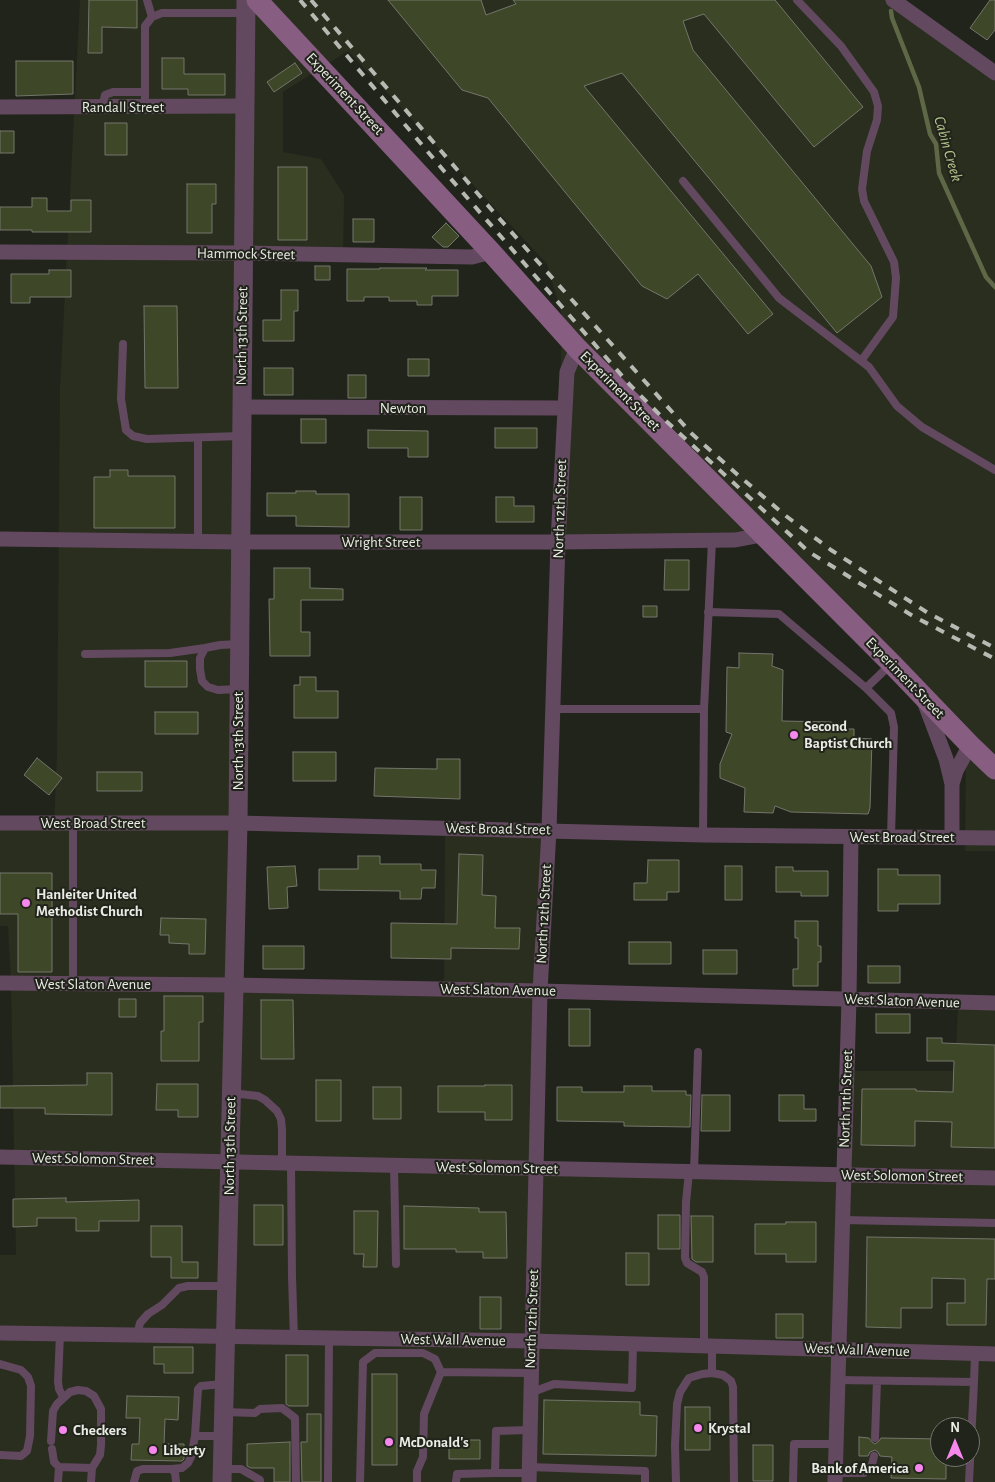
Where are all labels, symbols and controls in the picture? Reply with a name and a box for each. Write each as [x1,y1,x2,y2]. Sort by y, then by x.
street label: Experiment Street [302,49,388,139]
street label: Randall Street [82,98,164,116]
water label: Cabin Creek [929,114,967,184]
street label: Hammock Street [197,244,295,264]
street label: North 13th Street [232,286,252,386]
street label: Experiment Street [576,347,664,435]
street label: Newton [380,399,426,417]
street label: North 12th Street [549,459,571,559]
street label: Wright Street [342,533,420,551]
street label: Experiment Street [862,634,948,722]
street label: North 13th Street [229,692,247,790]
place label: Second Baptist Church [804,717,892,752]
marker: Second Baptist Church [788,729,800,741]
street label: West Broad Street [40,814,146,832]
street label: West Broad Street [445,819,551,839]
street label: West Broad Street [849,828,955,846]
street label: North 12th Street [532,864,556,964]
place label: Hanleiter United Methodist Church [36,885,143,920]
marker: Hanleiter United Methodist Church [20,897,32,909]
street label: West Slaton Avenue [35,975,151,993]
street label: West Slaton Avenue [440,980,556,1000]
street label: West Slaton Avenue [844,990,960,1012]
street label: North 11th Street [835,1050,857,1148]
street label: North 13th Street [220,1096,240,1196]
street label: West Solomon Street [32,1149,154,1169]
street label: West Solomon Street [436,1158,558,1178]
street label: West Solomon Street [841,1166,963,1186]
street label: North 12th Street [521,1269,543,1369]
street label: West Wall Avenue [400,1330,506,1350]
street label: West Wall Avenue [804,1339,910,1361]
north arrow [930,1417,980,1467]
place label: Krystal [708,1419,751,1437]
place label: Checkers [73,1421,127,1439]
text: N [950,1421,960,1435]
marker: Krystal [692,1422,704,1434]
marker: Checkers [57,1424,69,1436]
place label: McDonald's [399,1433,469,1451]
marker: McDonald's [383,1436,395,1448]
place label: Liberty [163,1441,205,1459]
marker: Liberty [147,1444,159,1456]
place label: Bank of America [811,1459,909,1477]
marker: Bank of America [913,1462,925,1474]

